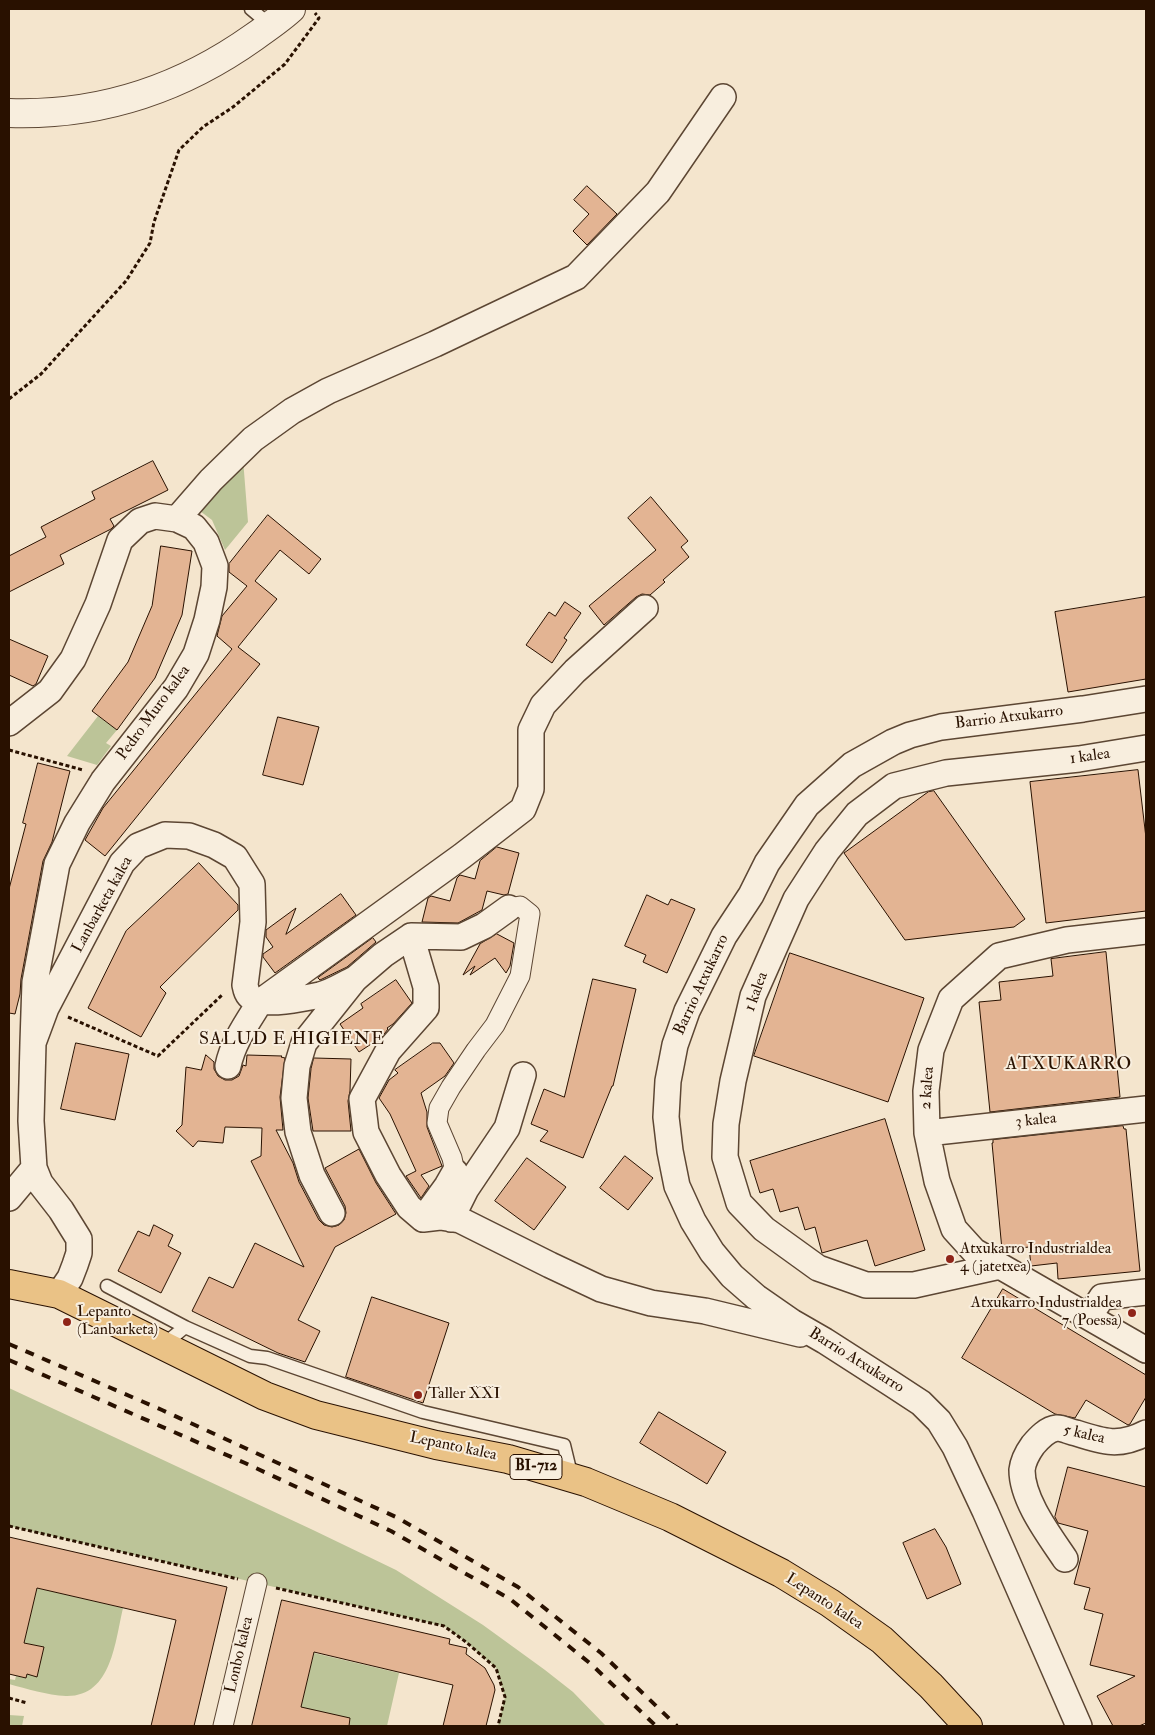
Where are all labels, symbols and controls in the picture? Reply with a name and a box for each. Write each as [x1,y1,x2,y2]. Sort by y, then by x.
street label: Pedro Muro kalea [113,662,195,764]
street label: Barrio Atxukarro [954,702,1064,734]
street label: 1 kalea [1069,745,1111,769]
street label: Lanbarketa kalea [69,853,137,957]
street label: Barrio Atxukarro [670,932,734,1038]
street label: 1 kalea [741,970,773,1014]
district label: SALUD E HIGIENE [197,1029,387,1051]
district label: ATXUKARRO [1005,1054,1133,1076]
street label: 2 kalea [917,1066,939,1110]
street label: 3 kalea [1015,1109,1057,1133]
place label: Atxukarro Industrialdea 4 (jatetxea) [960,1240,1111,1278]
marker: Atxukarro Industrialdea 4 (jatetxea) [944,1253,956,1265]
place label: Atxukarro Industrialdea 7 (Poessa) [971,1294,1122,1332]
place label: Lepanto (Lanbarketa) [77,1303,158,1341]
marker: Atxukarro Industrialdea 7 (Poessa) [1126,1307,1138,1319]
marker: Lepanto (Lanbarketa) [61,1316,73,1328]
street label: Barrio Atxukarro [805,1324,907,1398]
place label: Taller XXI [428,1385,500,1405]
marker: Taller XXI [412,1389,424,1401]
street label: 5 kalea [1061,1421,1107,1449]
street label: Lepanto kalea [408,1428,498,1466]
road number: BI-712 [510,1454,562,1480]
street label: Lepanto kalea [782,1570,866,1634]
street label: Lonbo kalea [222,1615,258,1695]

